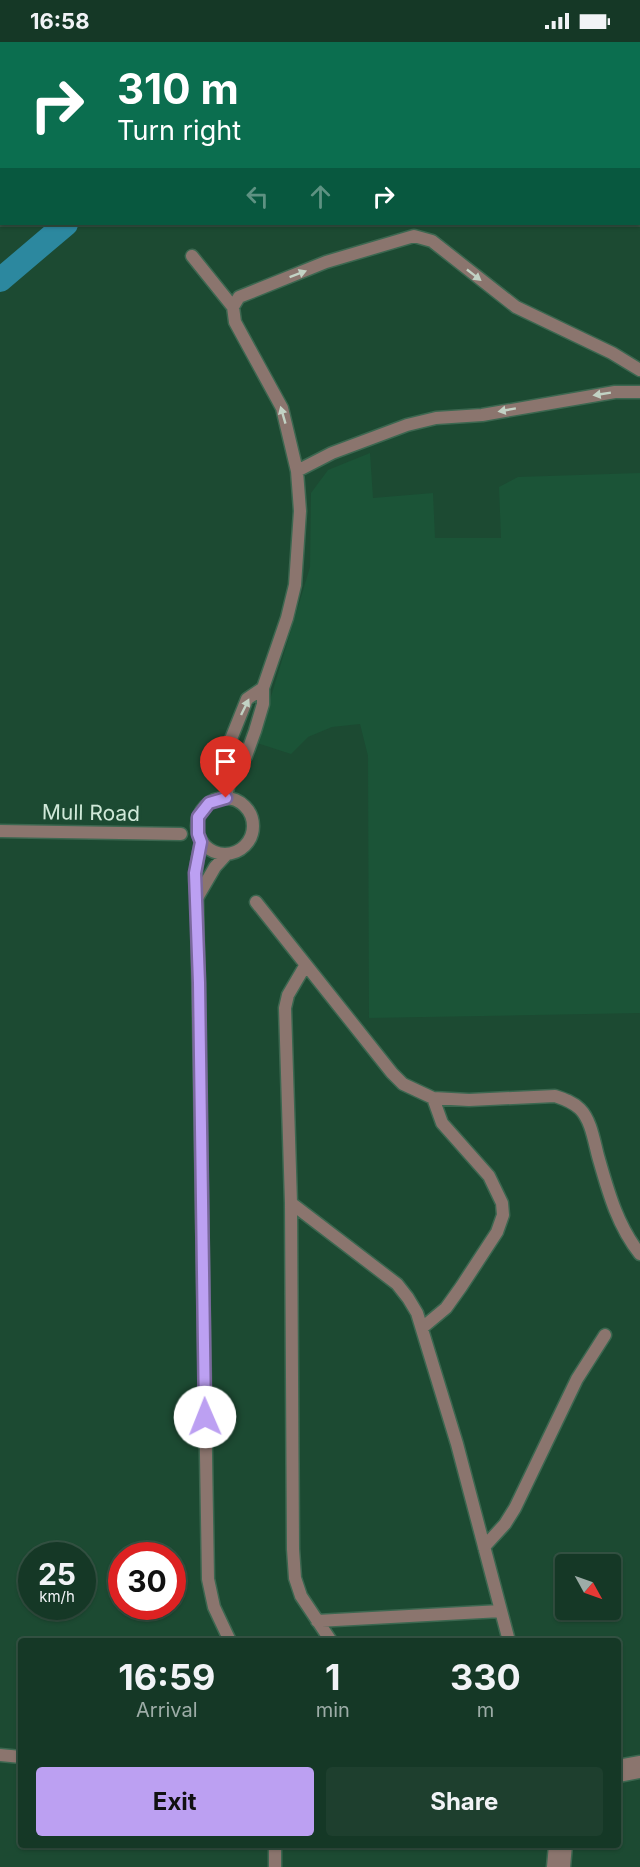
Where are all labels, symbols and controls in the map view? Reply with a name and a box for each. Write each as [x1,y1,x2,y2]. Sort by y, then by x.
text: 16:58 [30,8,90,34]
text: 310 m [117,63,239,114]
icon: right [18,66,96,144]
text: Turn right [117,114,241,147]
icon: left [241,180,274,213]
icon: ahead [304,180,337,213]
icon: right [367,180,400,213]
one-way arrow [466,268,482,281]
one-way arrow [289,269,307,279]
one-way arrow [593,390,612,399]
one-way arrow [278,406,287,424]
one-way arrow [498,406,517,415]
one-way arrow [240,698,249,715]
pin [200,736,251,798]
icon: arrive [209,745,242,778]
street label: Mull Road [42,799,140,826]
position arrow [173,1385,237,1449]
speed limit sign: 30 [108,1542,186,1620]
north arrow [555,1554,621,1620]
map controls [555,1554,621,1620]
text: 25 [38,1556,76,1592]
text: km/h [39,1587,75,1606]
text: 16:59 [118,1655,215,1699]
text: 1 [325,1655,341,1699]
text: 330 [450,1655,521,1699]
text: Arrival [136,1698,198,1722]
text: min [316,1698,350,1722]
text: m [477,1698,494,1722]
button: Exit [36,1767,314,1836]
button: Share [326,1767,603,1836]

